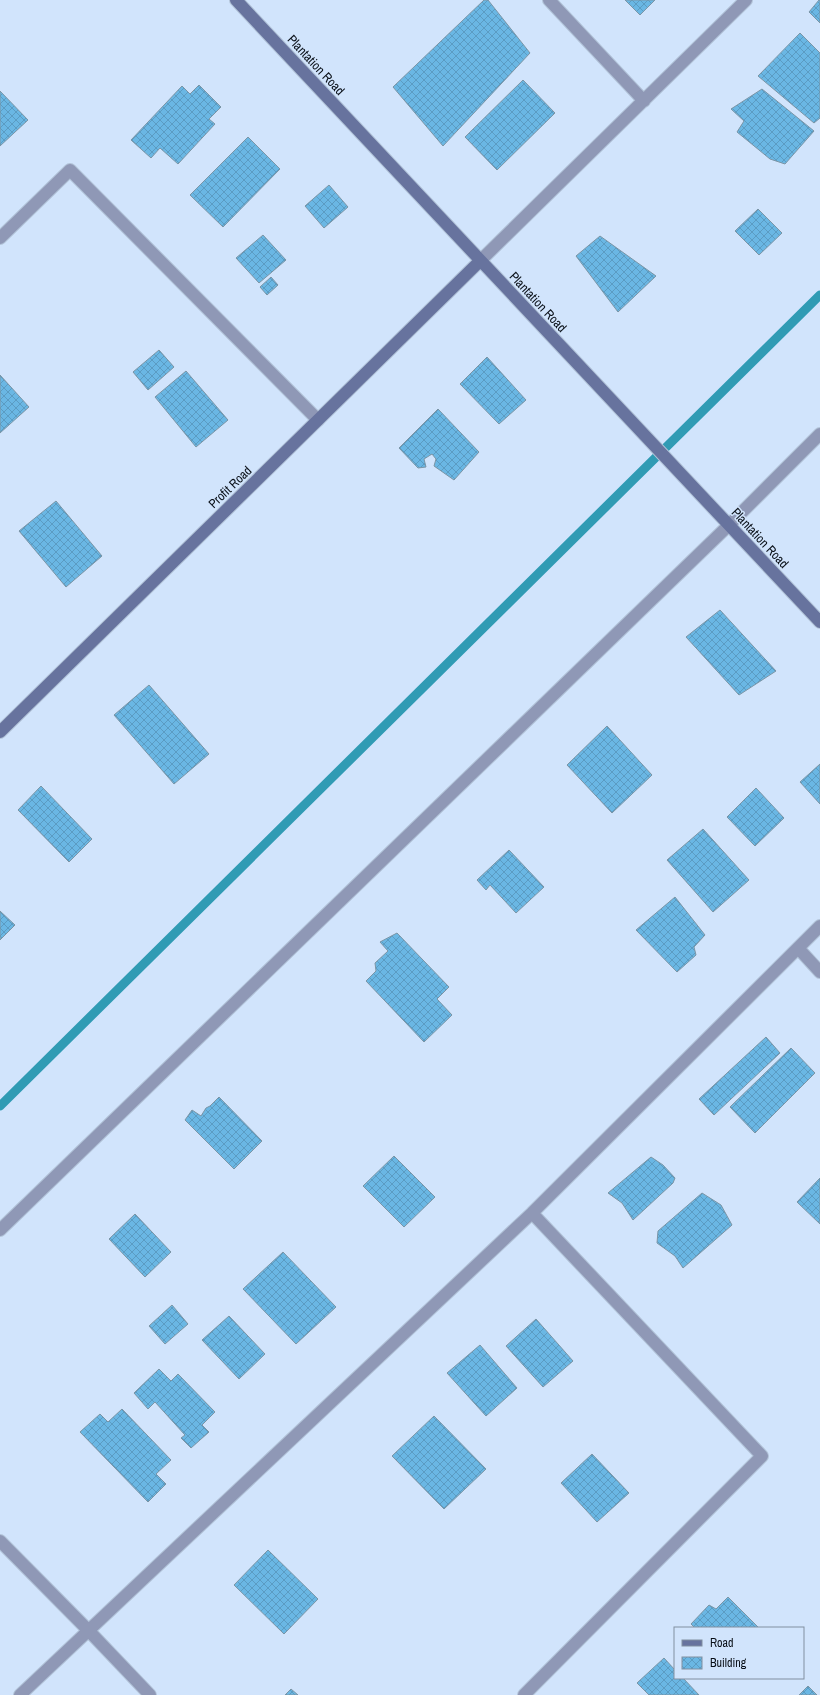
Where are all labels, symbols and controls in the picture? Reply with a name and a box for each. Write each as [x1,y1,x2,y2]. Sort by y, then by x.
street label: Plantation Road [284,31,348,99]
street label: Plantation Road [506,268,570,336]
street label: Profit Road [205,462,255,512]
street label: Plantation Road [728,504,792,572]
legend [674,1627,804,1679]
text: Road [710,1635,734,1651]
text: Building [710,1655,747,1671]

